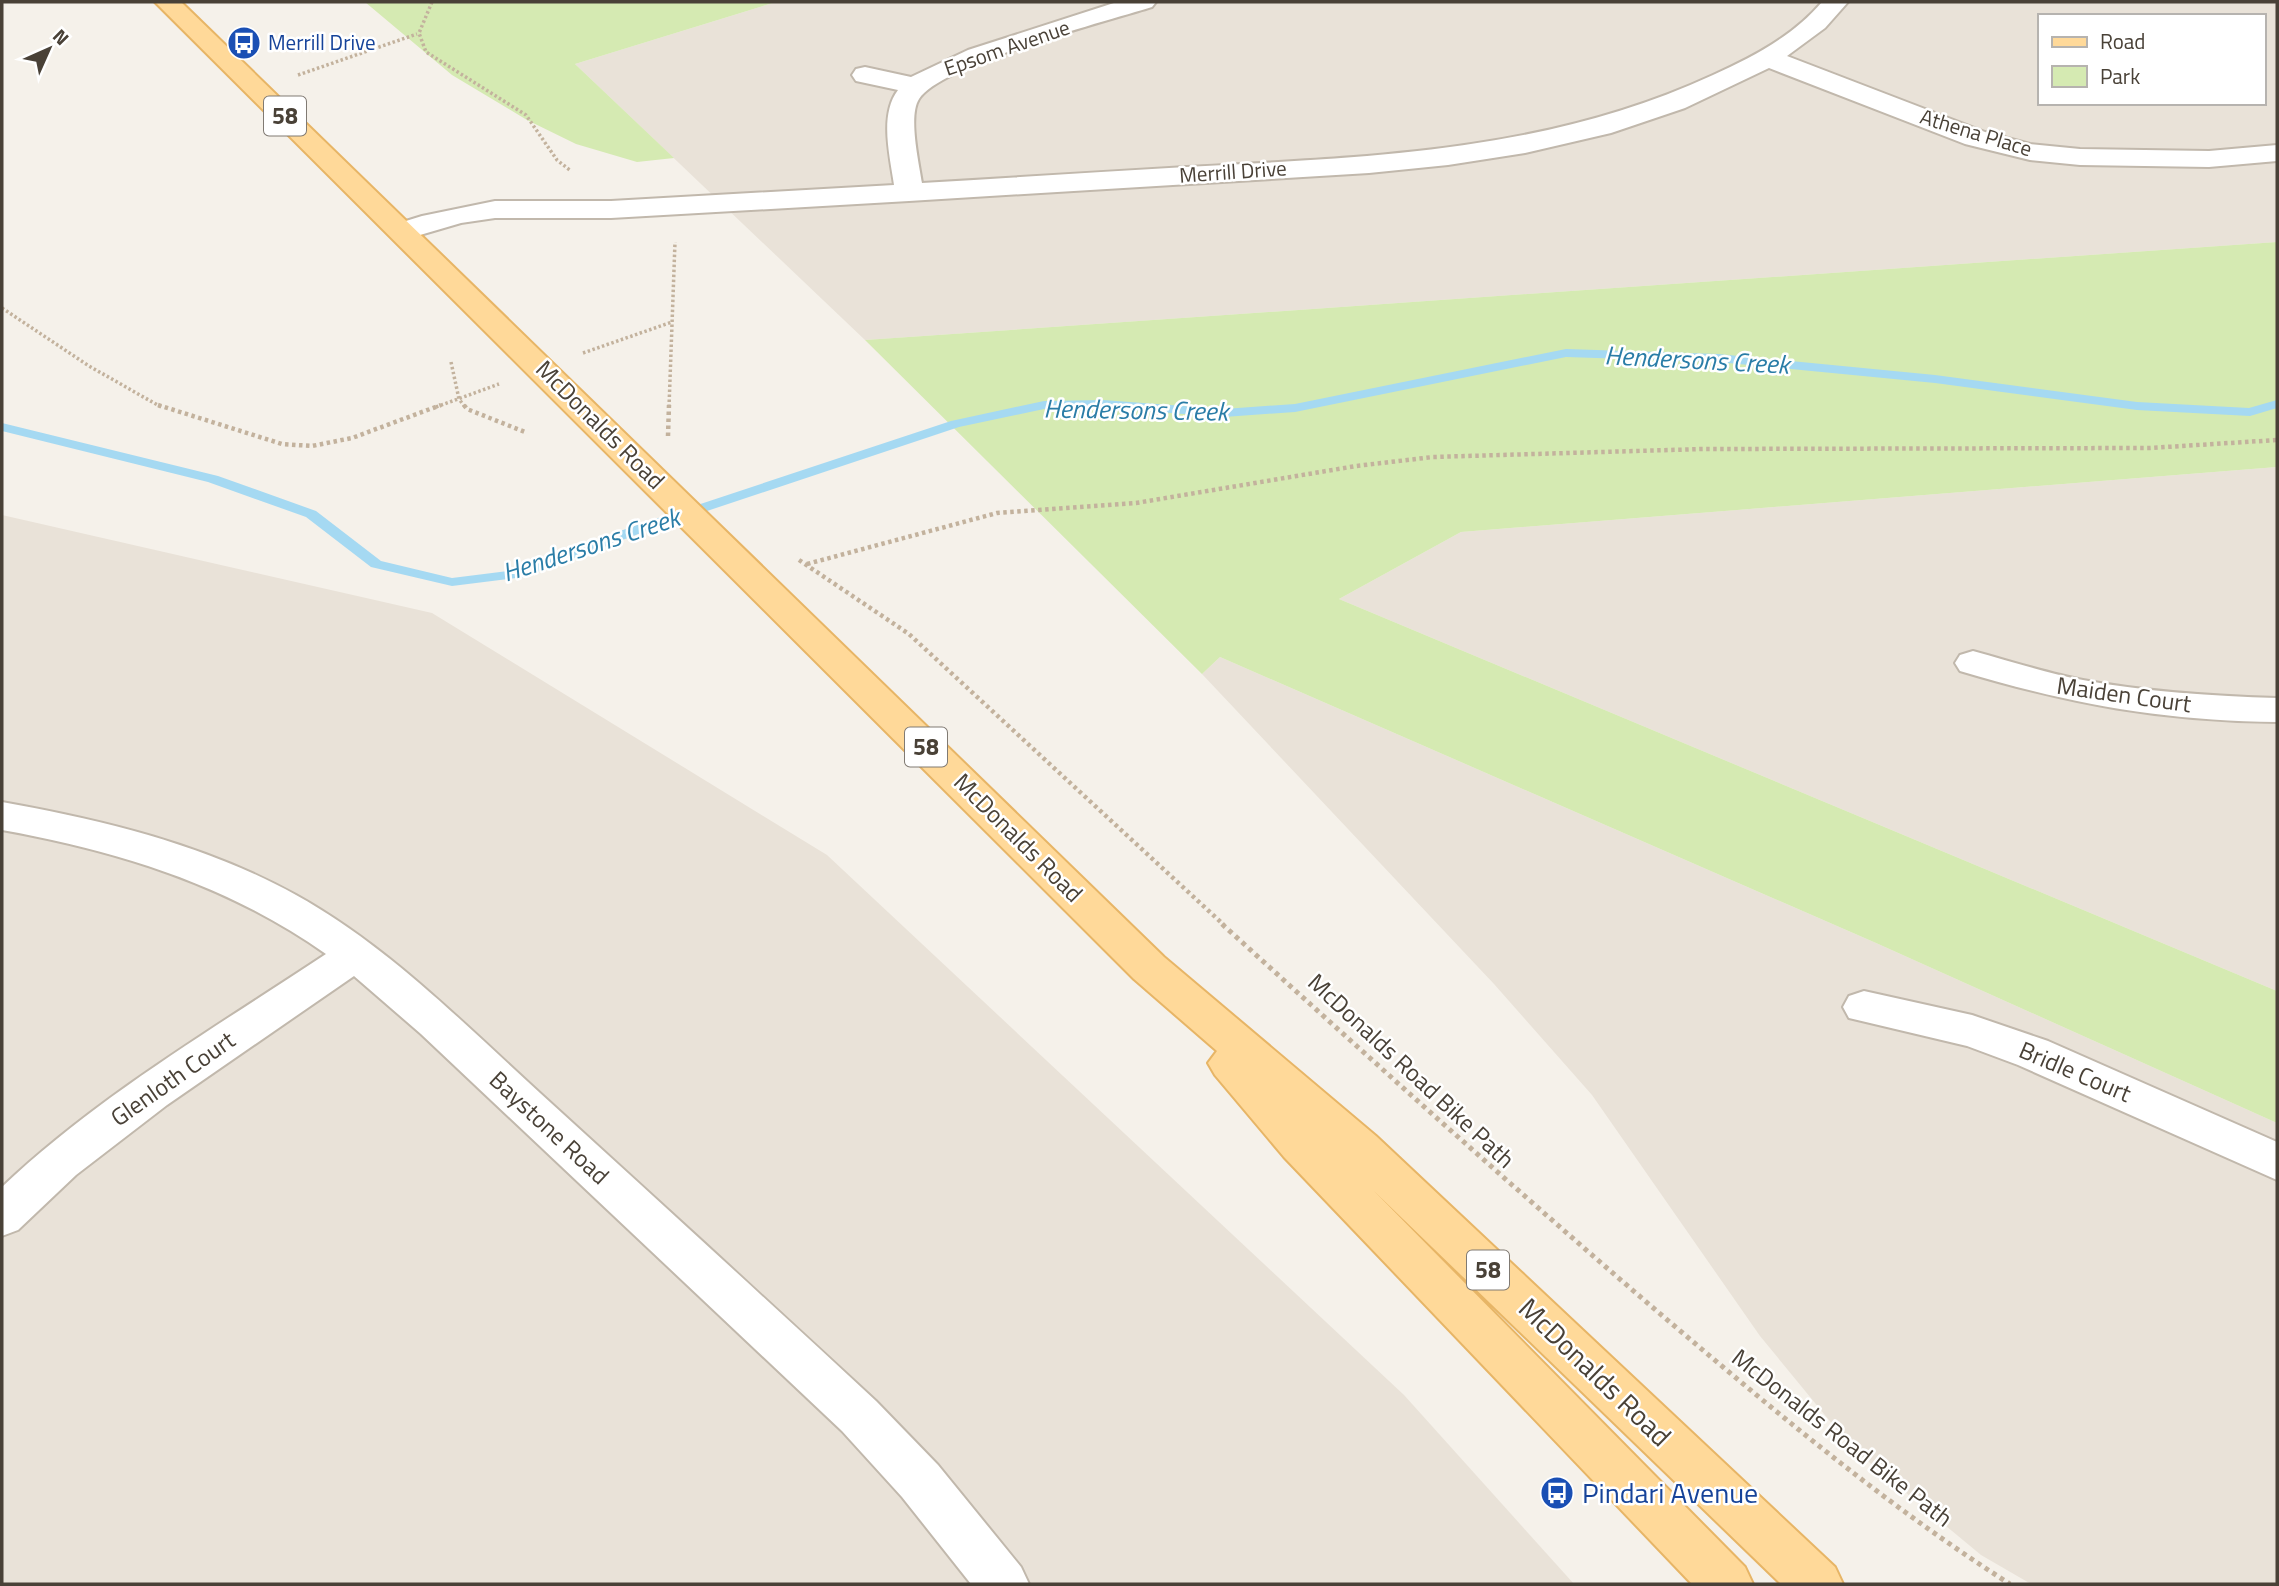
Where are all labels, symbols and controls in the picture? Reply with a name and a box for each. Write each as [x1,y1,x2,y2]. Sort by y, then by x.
street label: Epsom Avenue [939,11,1074,84]
north arrow [14,14,84,84]
legend [2038,14,2265,105]
text: N [46,22,76,52]
bus stop icon: Merrill Drive [225,24,263,62]
text: Road [2100,25,2145,57]
place label: Merrill Drive [268,26,376,58]
text: Park [2100,60,2140,92]
road number: 58 [264,97,306,136]
street label: Athena Place [1916,100,2036,164]
street label: Merrill Drive [1178,151,1288,191]
water label: Hendersons Creek [1604,335,1794,384]
street label: McDonalds Road [528,351,674,497]
water label: Hendersons Creek [1043,388,1232,431]
water label: Hendersons Creek [497,496,688,592]
street label: Maiden Court [2055,667,2194,721]
road number: 58 [905,727,947,766]
street label: McDonalds Road [946,764,1092,910]
street label: McDonalds Road Bike Path [1300,965,1523,1176]
street label: Glenloth Court [103,1022,243,1135]
street label: Bridle Court [2014,1031,2138,1111]
street label: Baystone Road [482,1062,618,1192]
road number: 58 [1467,1250,1509,1289]
street label: McDonalds Road [1509,1287,1682,1456]
street label: McDonalds Road Bike Path [1725,1339,1961,1535]
place label: Pindari Avenue [1582,1471,1758,1514]
bus stop icon: Pindari Avenue [1538,1474,1576,1512]

